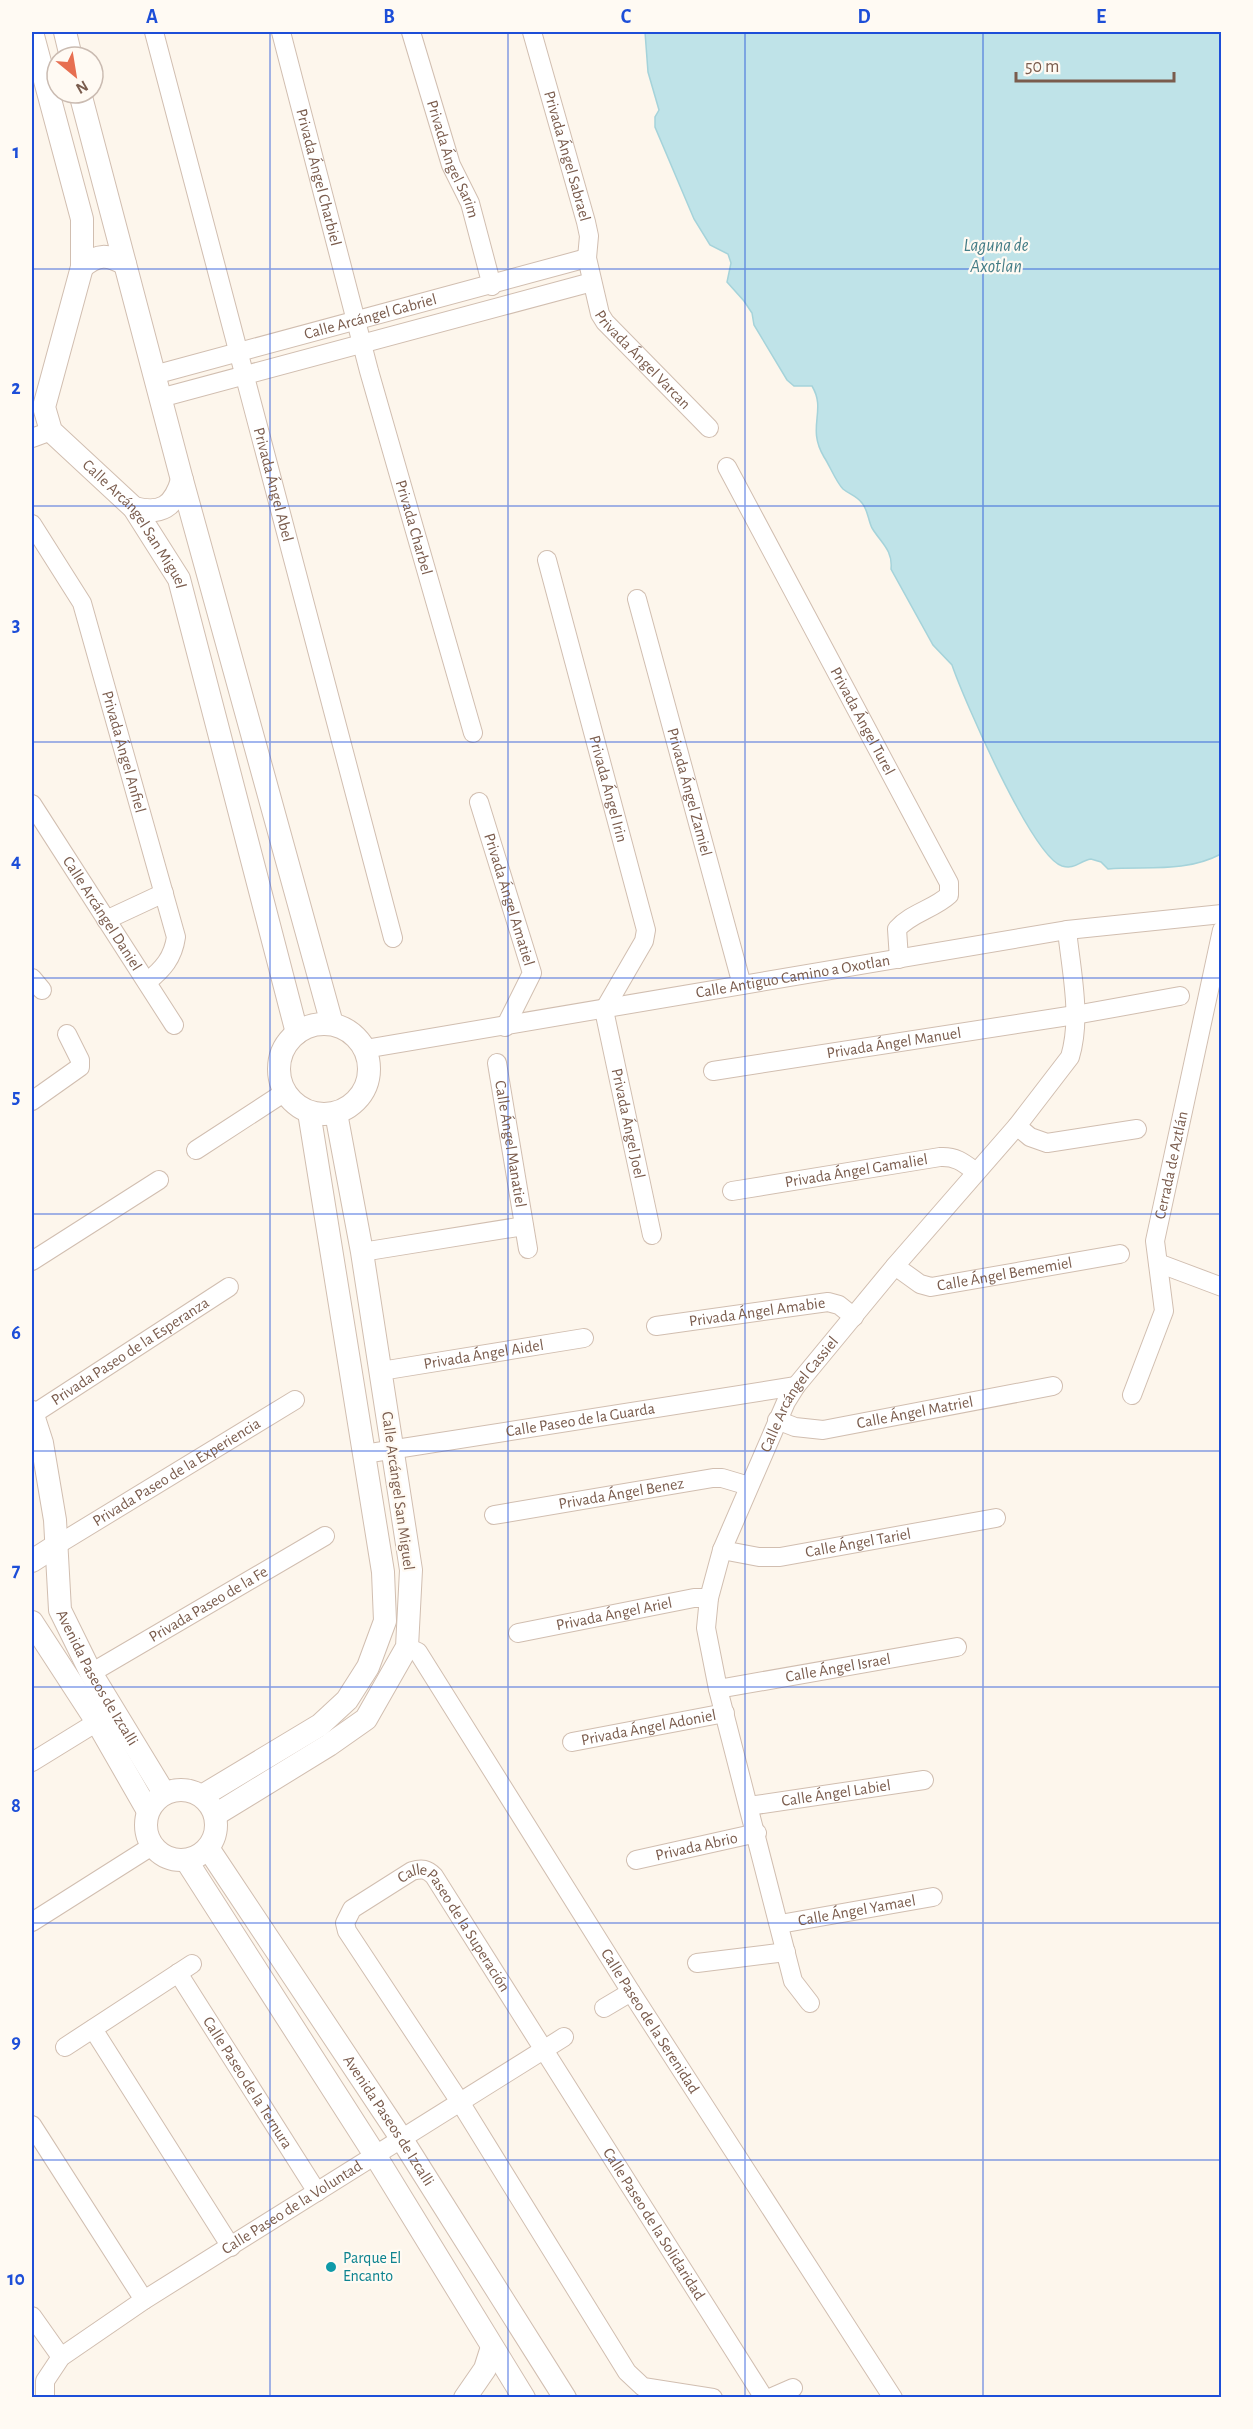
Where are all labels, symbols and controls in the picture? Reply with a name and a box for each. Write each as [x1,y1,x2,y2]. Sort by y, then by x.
text: A [146,7,158,27]
text: B [383,7,395,27]
text: C [621,7,632,27]
text: D [857,7,871,27]
text: E [1096,7,1106,27]
north arrow [45,45,105,105]
scale bar [1016,45,1174,83]
text: 50 m [1025,58,1059,76]
text: N [73,77,91,97]
street label: Privada Ángel Sabrael [541,89,593,223]
street label: Privada Ángel Sarim [424,98,482,220]
street label: Privada Ángel Charbiel [293,107,344,247]
text: 1 [12,142,20,162]
water label: Laguna de Axotlan [964,237,1029,276]
street label: Calle Arcángel Gabriel [302,291,438,342]
street label: Privada Ángel Varcan [592,307,694,412]
text: 2 [11,378,21,398]
street label: Privada Ángel Abel [251,426,296,543]
street label: Calle Arcángel San Miguel [79,457,189,590]
street label: Privada Charbel [393,478,435,577]
text: 3 [12,615,20,635]
street label: Privada Ángel Turel [827,665,898,778]
street label: Privada Ángel Anfiel [99,689,149,815]
street label: Privada Ángel Zamiel [664,726,715,858]
street label: Privada Ángel Irin [586,734,630,844]
street label: Privada Ángel Amatiel [481,831,537,968]
text: 4 [11,851,21,871]
street label: Calle Arcángel Daniel [60,853,145,973]
street label: Calle Antiguo Camino a Oxotlan [695,952,891,1001]
street label: Privada Ángel Manuel [825,1025,962,1061]
street label: Privada Ángel Joel [609,1067,648,1180]
street label: Calle Ángel Manatiel [492,1079,529,1209]
text: 5 [12,1087,20,1107]
street label: Cerrada de Aztlán [1152,1110,1191,1221]
street label: Privada Ángel Gamaliel [784,1151,929,1190]
street label: Calle Ángel Bememiel [936,1254,1073,1294]
street label: Privada Paseo de la Esperanza [48,1294,212,1408]
street label: Privada Ángel Amabie [688,1294,826,1329]
text: 6 [11,1323,21,1343]
street label: Calle Arcángel Cassiel [757,1333,841,1454]
street label: Privada Ángel Aidel [423,1337,545,1372]
street label: Calle Ángel Matriel [855,1393,974,1431]
street label: Calle Paseo de la Guarda [505,1400,656,1440]
street label: Calle Arcángel San Miguel [379,1411,417,1571]
street label: Privada Paseo de la Experiencia [90,1415,263,1529]
street label: Privada Ángel Benez [557,1475,685,1512]
street label: Calle Ángel Tariel [804,1526,912,1560]
text: 7 [12,1560,21,1580]
street label: Privada Paseo de la Fe [146,1563,270,1645]
street label: Privada Ángel Ariel [555,1595,674,1633]
street label: Avenida Paseos de Izcalli [53,1607,141,1748]
street label: Calle Ángel Israel [784,1651,892,1685]
street label: Privada Ángel Adoniel [580,1707,717,1748]
street label: Calle Ángel Labiel [780,1777,892,1809]
text: 8 [11,1796,21,1816]
street label: Privada Abrio [654,1830,739,1863]
street label: Calle Paseo de la Superación [395,1861,513,1995]
street label: Calle Ángel Yamael [797,1892,917,1929]
street label: Calle Paseo de la Serenidad [598,1946,702,2096]
street label: Calle Paseo de la Ternura [200,2014,295,2152]
text: 9 [11,2032,21,2052]
street label: Avenida Paseos de Izcalli [340,2052,437,2189]
street label: Calle Paseo de la Solidaridad [600,2145,708,2303]
street label: Calle Paseo de la Voluntad [219,2158,365,2257]
place label: Parque El Encanto [343,2250,401,2284]
marker: Parque El Encanto [324,2260,338,2274]
text: 10 [7,2269,25,2289]

